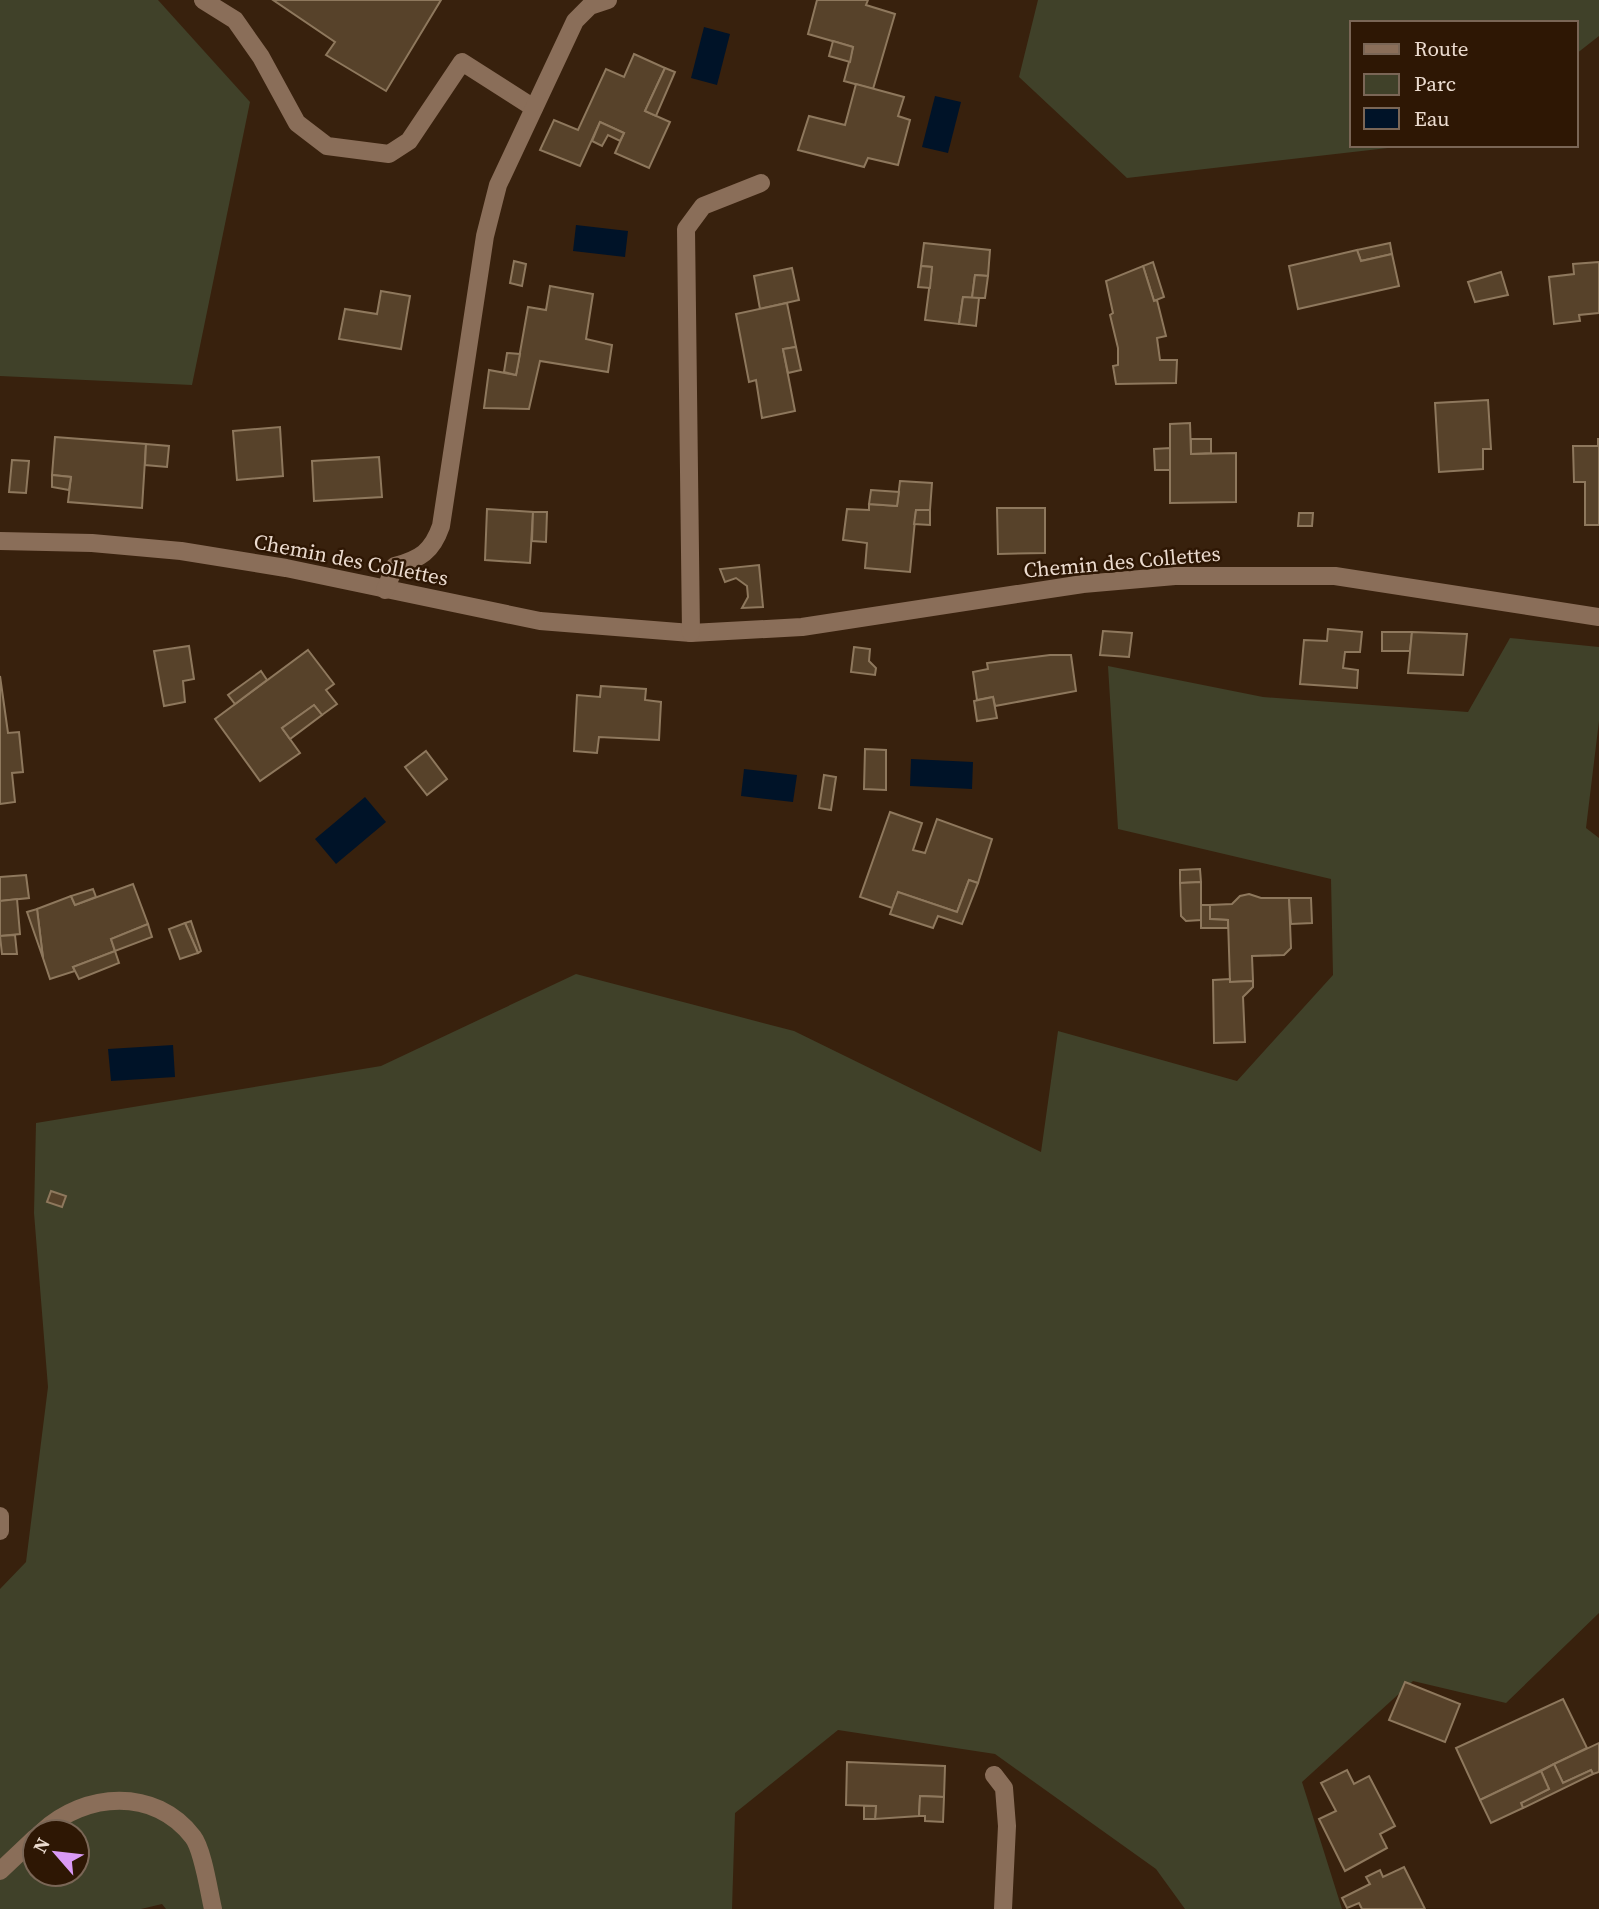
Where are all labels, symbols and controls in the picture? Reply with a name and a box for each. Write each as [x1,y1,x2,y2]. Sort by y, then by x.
legend [1350,21,1578,147]
text: Route [1414,34,1469,63]
text: Parc [1414,69,1456,98]
text: Eau [1414,104,1450,133]
street label: Chemin des Collettes [251,526,451,593]
street label: Chemin des Collettes [1022,538,1222,585]
north arrow [21,1818,91,1888]
text: N [26,1833,56,1857]

